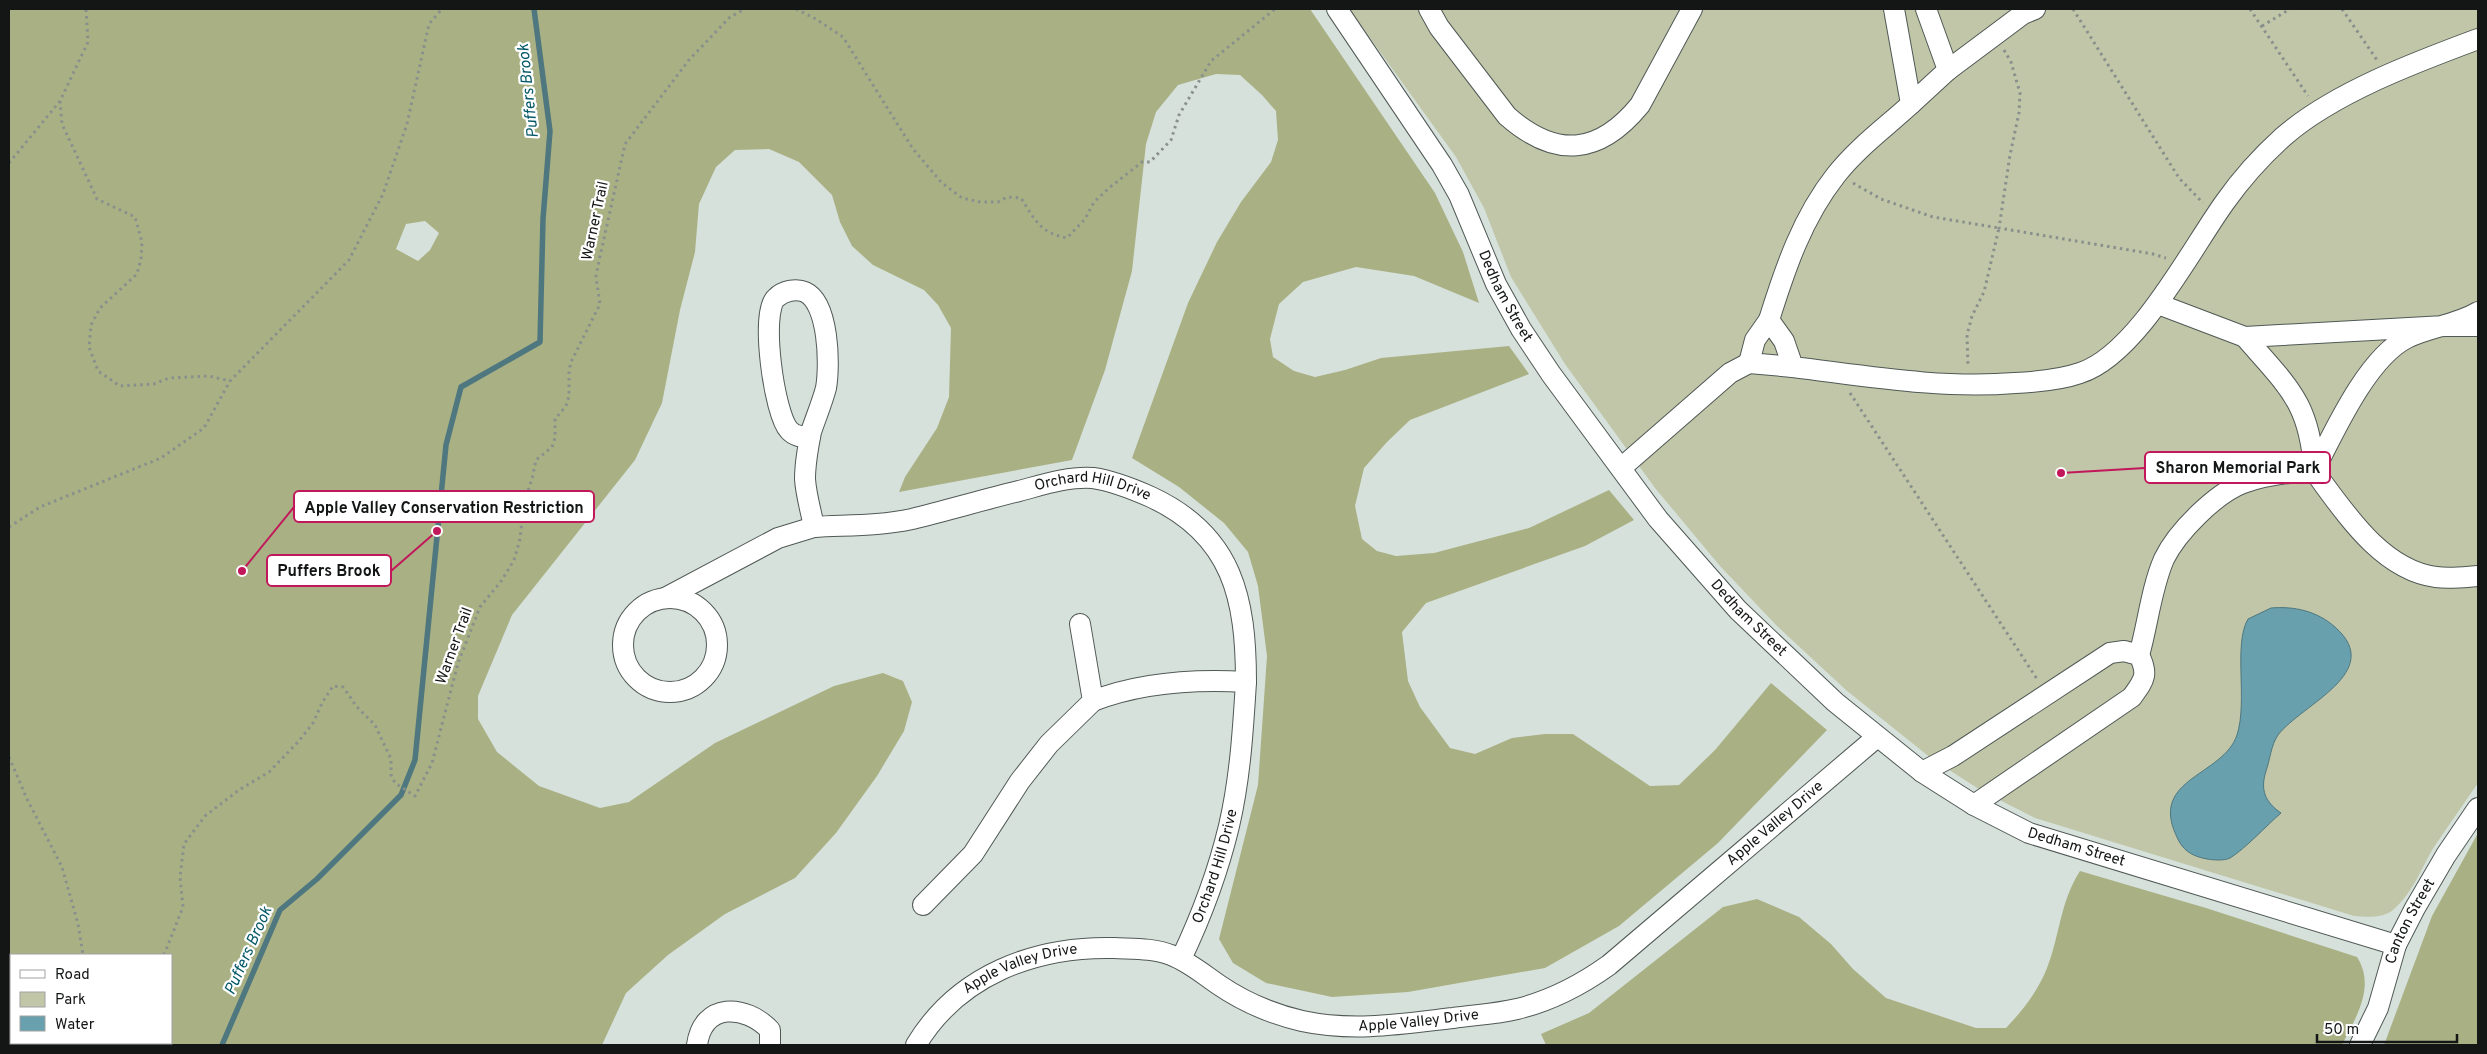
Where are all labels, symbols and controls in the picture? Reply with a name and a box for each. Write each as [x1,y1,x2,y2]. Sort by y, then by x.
water label: Puffers Brook [514,42,544,139]
street label: Warner Trail [578,180,614,262]
street label: Dedham Street [1474,248,1537,346]
callout: Sharon Memorial Park [2145,452,2330,483]
text: Sharon Memorial Park [2156,459,2321,479]
street label: Orchard Hill Drive [1032,468,1154,505]
callout: Apple Valley Conservation Restriction [294,491,594,522]
text: Apple Valley Conservation Restriction [304,499,584,519]
callout: Puffers Brook [267,555,391,586]
text: Puffers Brook [277,562,381,582]
street label: Dedham Street [1706,576,1791,661]
street label: Warner Trail [432,605,478,687]
street label: Apple Valley Drive [1723,777,1828,870]
street label: Orchard Hill Drive [1188,807,1242,927]
street label: Dedham Street [2025,824,2127,871]
street label: Canton Street [2382,875,2440,966]
water label: Puffers Brook [221,903,278,998]
street label: Apple Valley Drive [959,940,1078,999]
legend [10,954,172,1044]
text: Road [55,966,90,985]
text: Park [55,991,86,1010]
street label: Apple Valley Drive [1358,1006,1480,1036]
scale bar [2317,1012,2457,1044]
text: Water [55,1016,95,1035]
text: 50 m [2324,1021,2359,1040]

